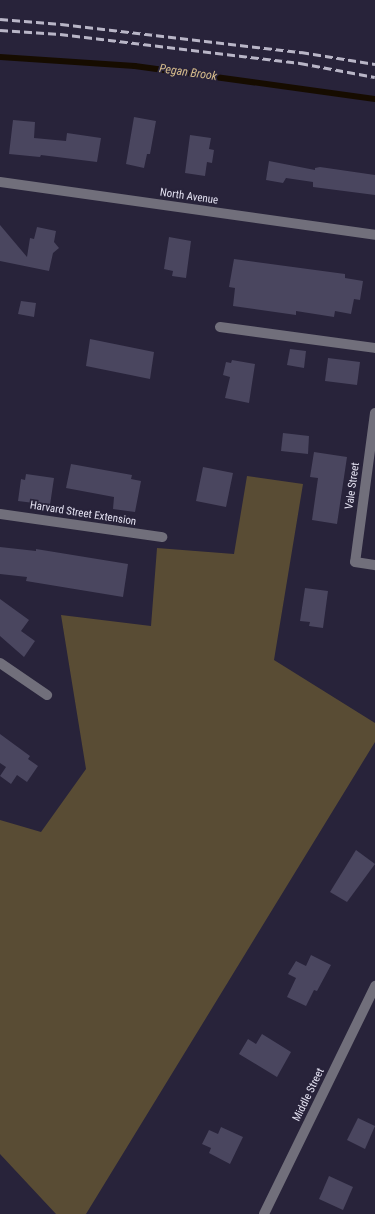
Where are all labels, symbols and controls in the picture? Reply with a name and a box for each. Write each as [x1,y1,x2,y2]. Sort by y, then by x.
water label: Pegan Brook [158,62,218,84]
street label: North Avenue [159,186,219,208]
street label: Vale Street [343,462,363,510]
street label: Harvard Street Extension [29,499,137,529]
street label: Middle Street [290,1066,328,1124]

